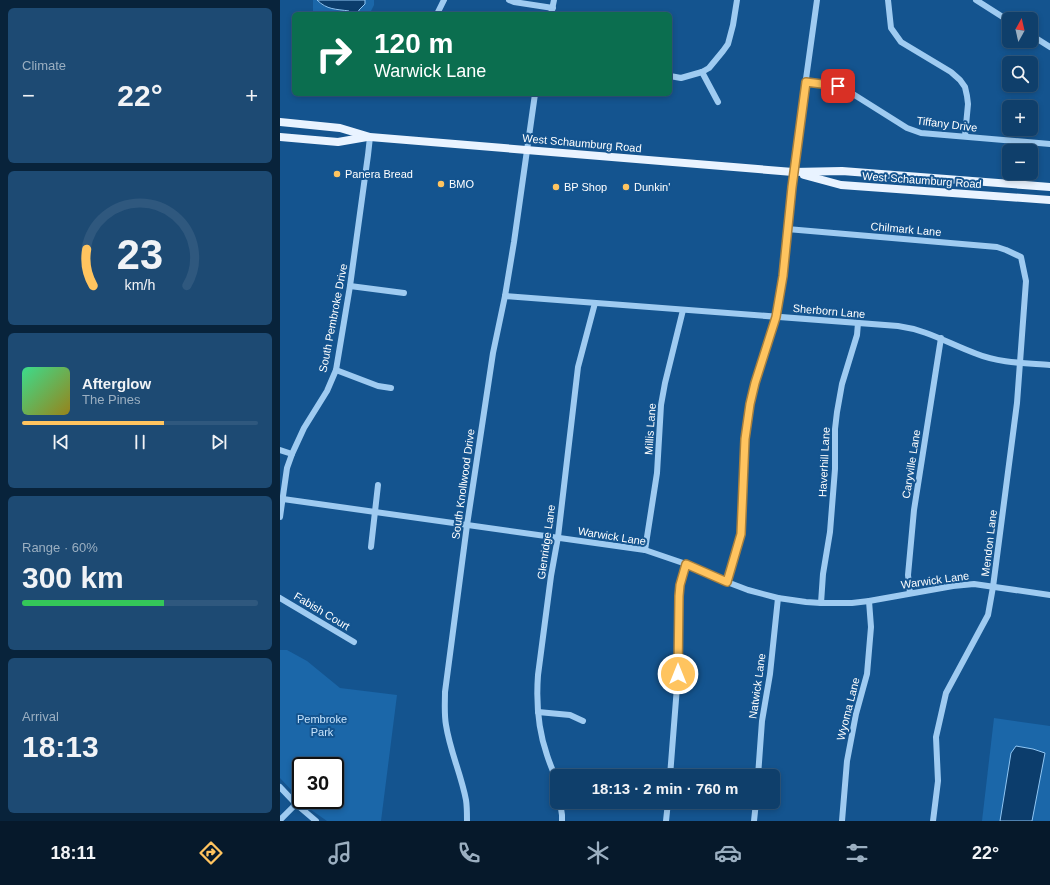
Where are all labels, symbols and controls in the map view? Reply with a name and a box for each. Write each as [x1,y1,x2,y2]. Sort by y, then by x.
north arrow [1002,12,1038,48]
map controls [1002,12,1038,180]
icon: right [308,28,360,80]
text: 120 m [374,28,453,59]
button: search [1002,56,1038,92]
text: Climate [22,58,66,73]
text: Warwick Lane [374,61,486,81]
pin [821,69,855,103]
icon: arrive [827,75,849,97]
text: 22° [117,79,163,112]
text: − [22,83,35,108]
text: + [245,83,258,108]
button: + [1002,100,1038,136]
street label: Tiffany Drive [916,114,978,134]
street label: West Schaumburg Road [522,132,642,154]
button: − [1002,144,1038,180]
place label: Panera Bread [345,168,413,180]
marker: Panera Bread [332,169,342,179]
street label: West Schaumburg Road [862,170,982,190]
place label: BMO [449,178,475,190]
marker: BMO [436,179,446,189]
place label: BP Shop [564,181,607,193]
place label: Dunkin' [634,181,670,193]
marker: BP Shop [551,182,561,192]
marker: Dunkin' [621,182,631,192]
street label: Chilmark Lane [870,220,942,238]
text: 23 [117,231,163,278]
street label: South Pembroke Drive [317,263,349,373]
text: km/h [125,276,156,292]
street label: Sherborn Lane [792,302,866,320]
text: Afterglow [82,375,151,392]
text: The Pines [82,392,141,407]
street label: Millis Lane [642,403,658,455]
street label: Haverhill Lane [816,427,832,497]
street label: South Knollwood Drive [449,428,477,540]
street label: Caryville Lane [900,429,922,499]
icon: previous [50,431,72,453]
icon: pause [129,431,151,453]
icon: next [208,431,230,453]
street label: Glenridge Lane [535,504,557,580]
street label: Mendon Lane [979,509,999,577]
street label: Warwick Lane [577,525,647,547]
text: Range · 60% [22,540,98,555]
text: 300 km [22,561,124,594]
street label: Warwick Lane [900,569,970,591]
street label: Fabish Court [292,590,352,632]
street label: Natwick Lane [746,652,768,720]
position arrow [657,653,699,695]
street label: Wyoma Lane [834,676,862,742]
text: Arrival [22,709,59,724]
park label: Pembroke Park [297,713,347,738]
text: 18:13 [22,730,99,763]
speed limit sign: 30 [292,757,344,809]
text: 18:13 · 2 min · 760 m [592,780,738,797]
icon: directions [197,839,225,867]
icon: music [326,839,354,867]
icon: phone [455,839,483,867]
icon: climate [584,839,612,867]
icon: car [714,839,742,867]
icon: filters [843,839,871,867]
text: 18:11 [51,843,96,863]
text: 22° [972,843,999,863]

